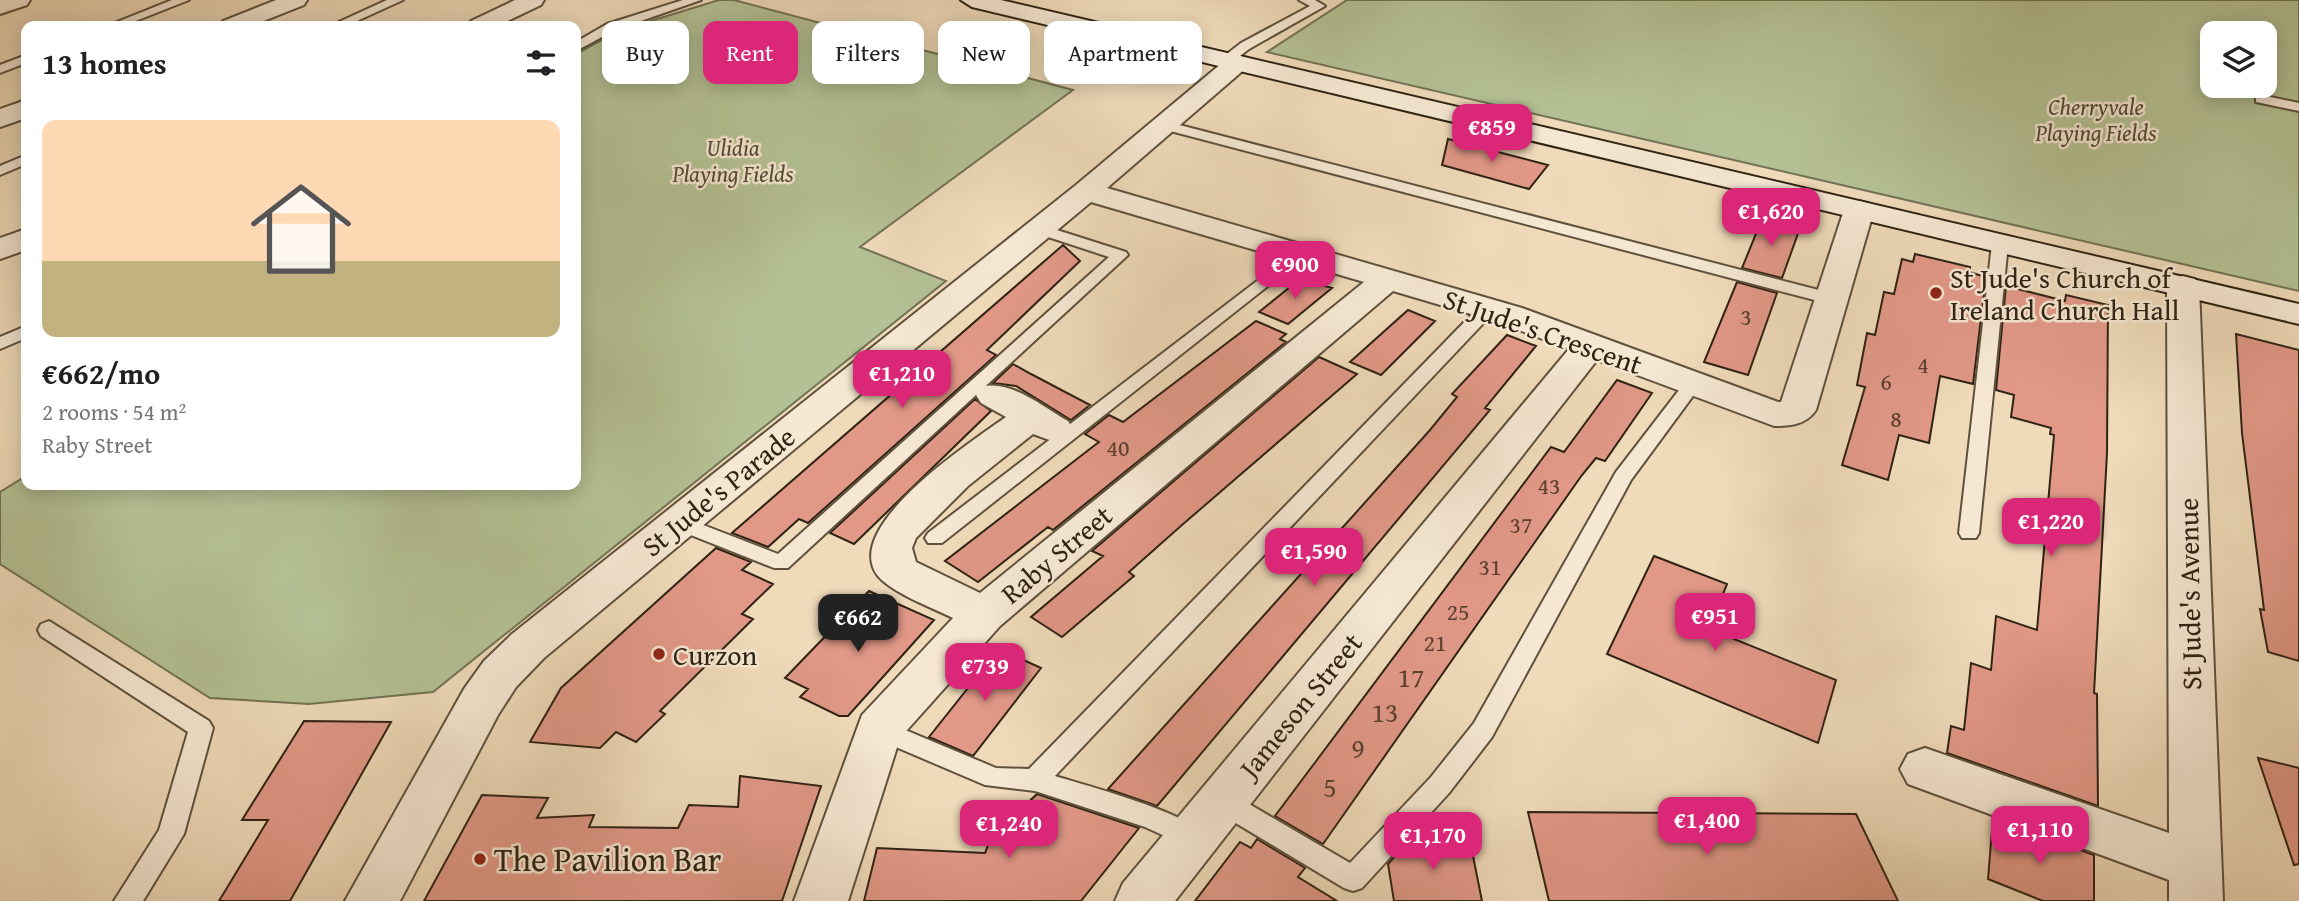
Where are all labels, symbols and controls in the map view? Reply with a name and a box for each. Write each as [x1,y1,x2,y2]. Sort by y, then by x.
chip: Buy [602,21,689,84]
chip: Rent [703,21,798,84]
chip: Filters [812,21,924,84]
chip: New [938,21,1030,84]
chip: Apartment [1044,21,1202,84]
map controls [2200,21,2277,98]
button: layers [2200,21,2277,98]
text: 13 homes [42,41,167,85]
icon: filters [522,44,560,82]
park label: Cherryvale Playing Fields [2035,90,2157,149]
pin: €859 [1451,104,1533,164]
text: €859 [1468,110,1516,143]
park label: Ulidia Playing Fields [672,131,794,190]
icon: home [238,166,364,292]
pin: €1,620 [1714,188,1828,248]
text: €1,620 [1738,194,1804,227]
pin: €900 [1254,242,1336,301]
text: €900 [1271,247,1319,280]
place label: St Jude's Church of Ireland Church Hall [1950,257,2180,330]
street label: St Jude's Crescent [1438,278,1648,384]
marker: St Jude's Church of Ireland Church Hall [1928,285,1944,301]
house number: 3 [1740,299,1752,334]
house number: 4 [1917,347,1929,382]
pin: €1,210 [845,350,959,410]
text: €662/mo [42,351,160,395]
text: €1,210 [869,356,935,389]
house number: 6 [1880,364,1892,399]
text: 2 rooms · 54 m² [42,395,186,428]
house number: 8 [1890,401,1902,436]
street label: St Jude's Parade [632,416,804,566]
text: Raby Street [42,428,153,461]
house number: 40 [1106,430,1130,465]
house number: 43 [1537,468,1561,503]
street label: Raby Street [991,495,1121,613]
pin: €1,220 [1994,498,2108,558]
street label: St Jude's Avenue [2167,498,2211,690]
text: €1,220 [2018,504,2084,537]
house number: 37 [1509,507,1533,542]
pin: €1,590 [1257,528,1371,588]
text: €1,590 [1281,534,1347,567]
house number: 31 [1478,549,1502,584]
pin: €662 [817,594,899,654]
house number: 25 [1446,594,1470,629]
pin: €951 [1674,594,1756,653]
text: €951 [1691,599,1739,632]
text: €662 [834,600,882,633]
street label: Jameson Street [1227,624,1371,789]
house number: 21 [1423,625,1447,660]
place label: Curzon [673,634,757,675]
pin: €739 [944,644,1026,703]
marker: Curzon [651,646,667,662]
text: €739 [961,649,1009,682]
house number: 17 [1398,656,1424,697]
house number: 13 [1372,691,1398,732]
house number: 9 [1351,727,1365,768]
house number: 5 [1323,766,1337,807]
pin: €1,400 [1650,798,1764,857]
pin: €1,240 [952,800,1066,860]
text: €1,400 [1674,803,1740,836]
text: €1,240 [976,806,1042,839]
pin: €1,110 [1983,806,2097,866]
pin: €1,170 [1376,812,1490,872]
text: €1,110 [2007,812,2073,845]
text: €1,170 [1400,818,1466,851]
place label: The Pavilion Bar [494,835,722,883]
marker: The Pavilion Bar [472,851,488,867]

